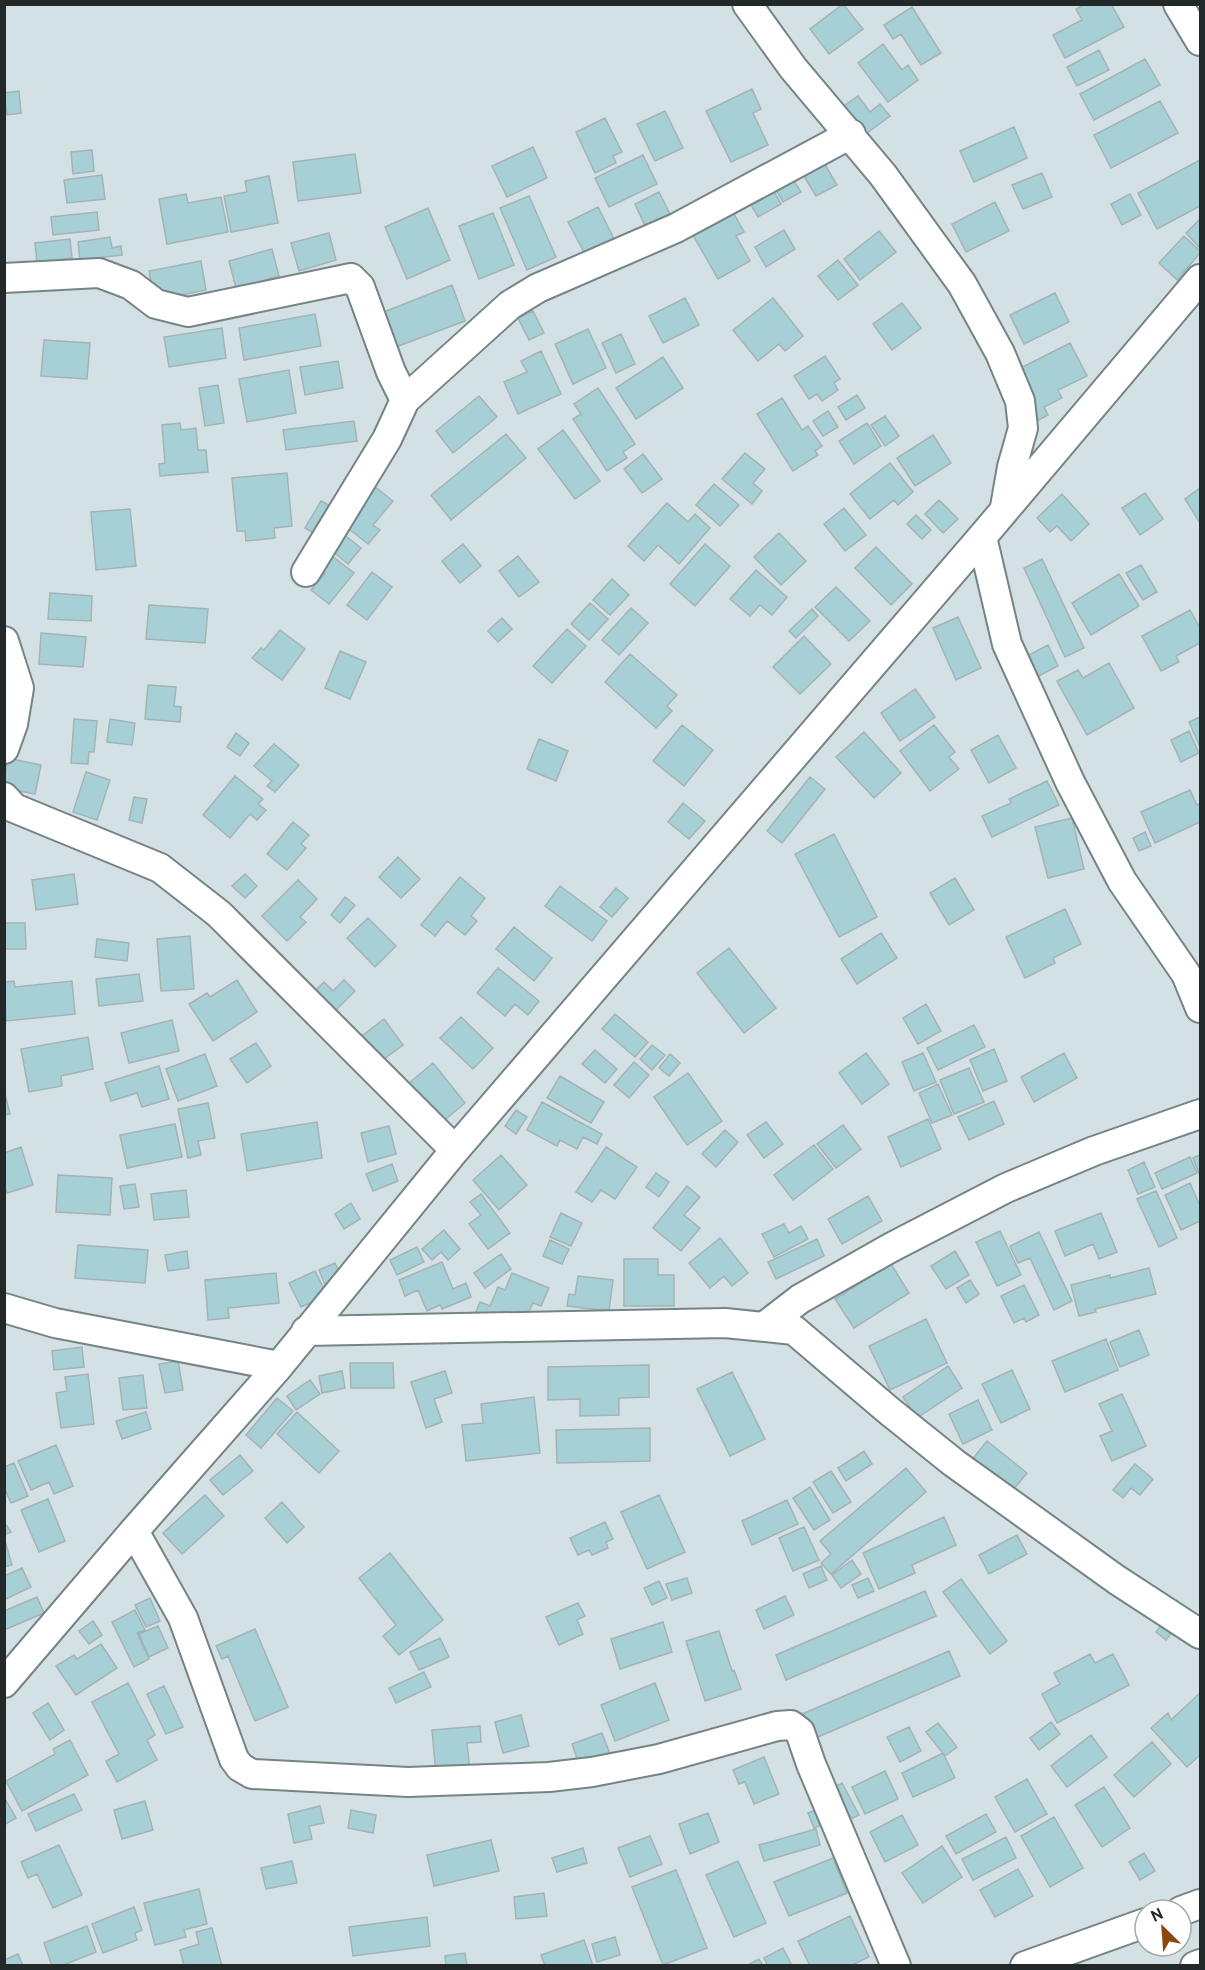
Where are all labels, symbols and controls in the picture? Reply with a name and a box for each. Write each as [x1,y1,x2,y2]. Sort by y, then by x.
north arrow [1133,1898,1193,1958]
text: N [1148,1905,1167,1928]

